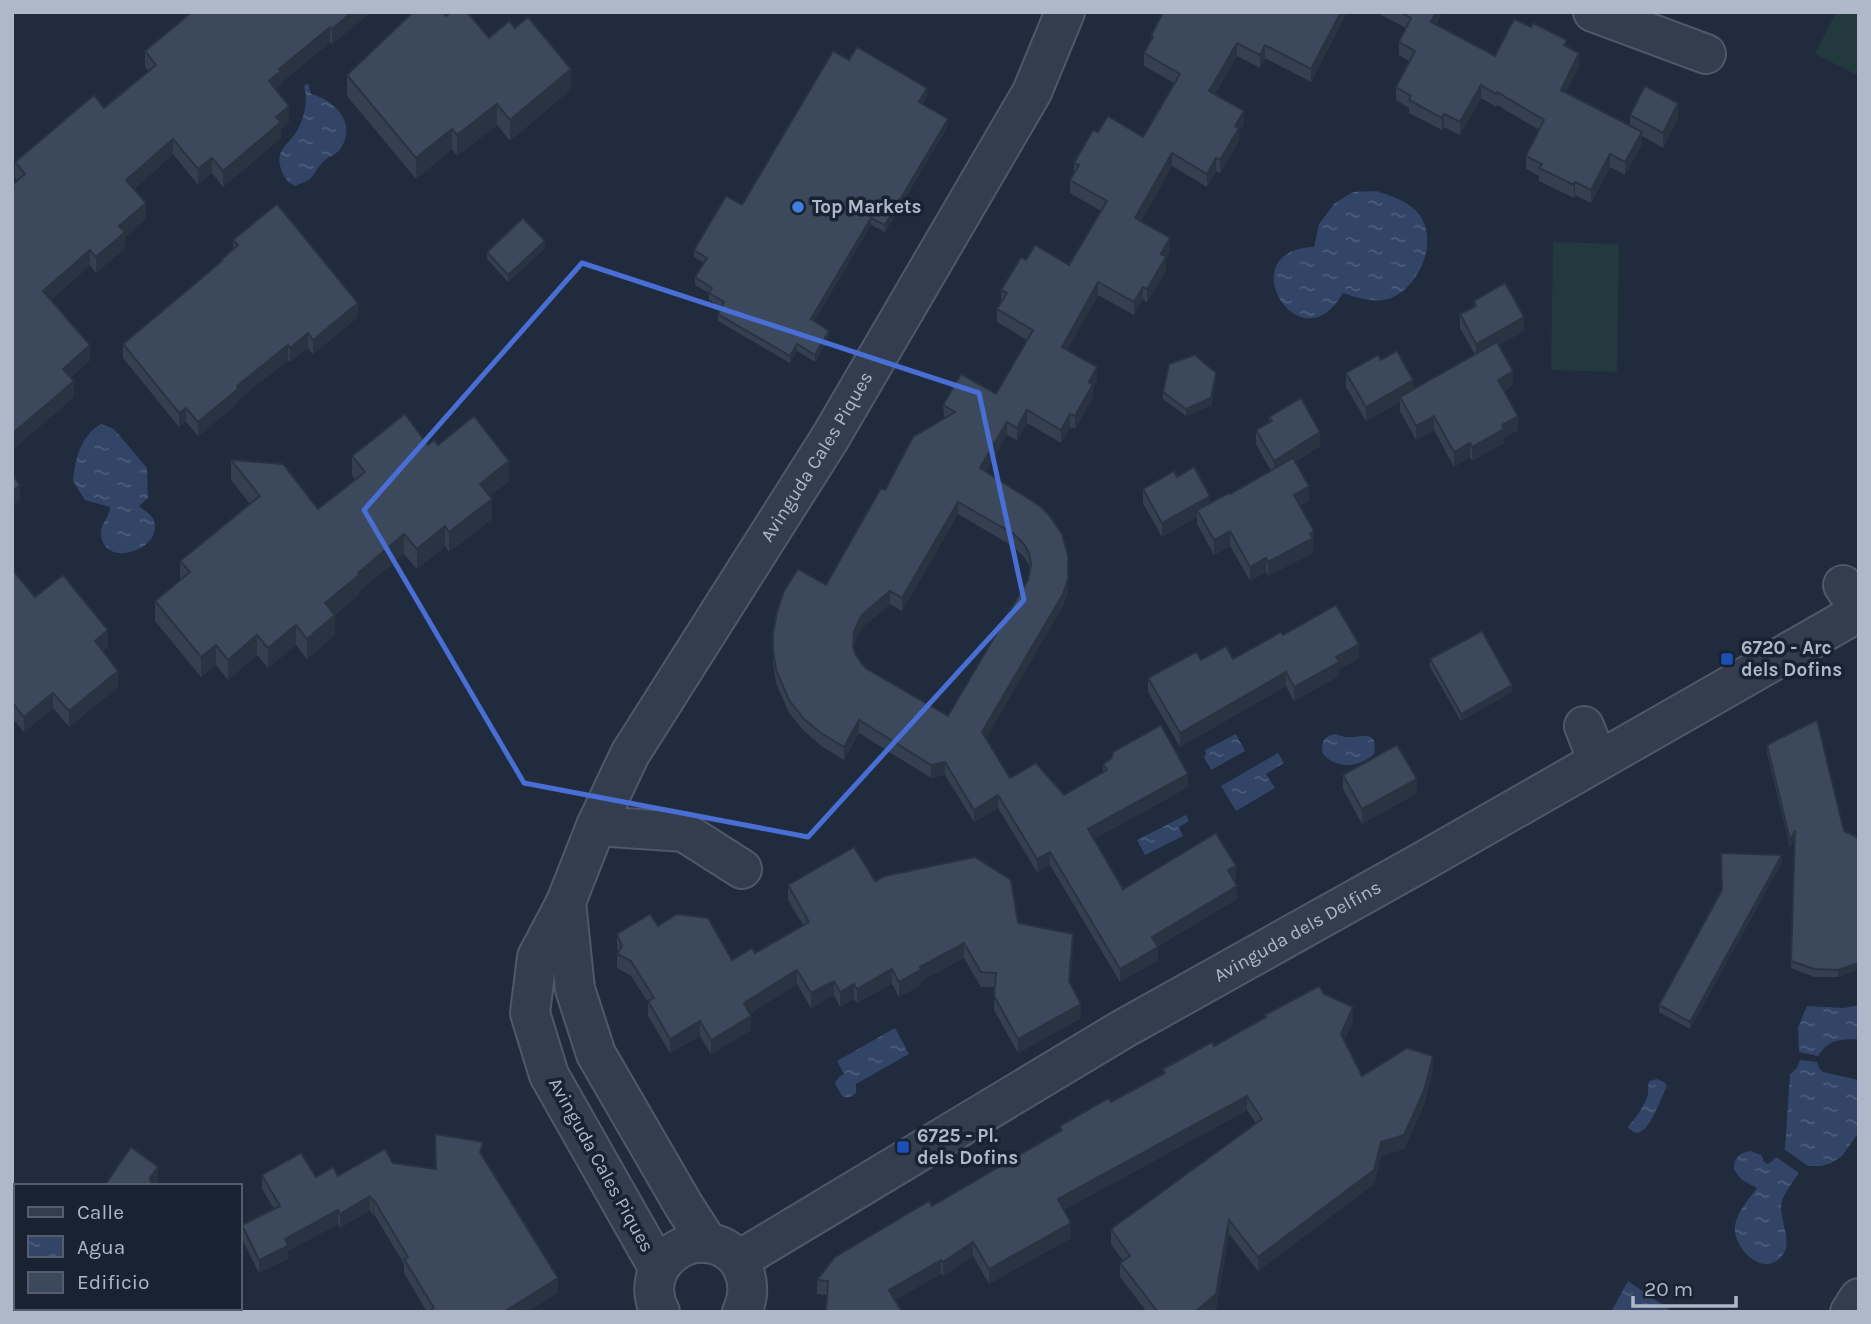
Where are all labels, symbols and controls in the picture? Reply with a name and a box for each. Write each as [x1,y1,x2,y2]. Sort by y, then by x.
place label: Top Markets [812,196,922,218]
marker: Top Markets [790,199,806,215]
street label: Avinguda Cales Piques [756,367,877,546]
place label: 6720 - Arc dels Dofins [1741,637,1842,681]
marker: 6720 - Arc dels Dofins [1719,651,1735,667]
street label: Avinguda dels Delfins [1210,876,1385,987]
street label: Avinguda Cales Piques [544,1074,658,1256]
place label: 6725 - Pl. dels Dofins [917,1125,1018,1169]
marker: 6725 - Pl. dels Dofins [895,1139,911,1155]
legend [14,1184,242,1310]
text: Calle [77,1200,124,1224]
text: Agua [77,1235,125,1259]
scale bar [1633,1264,1736,1308]
text: Edificio [77,1270,150,1294]
text: 20 m [1644,1277,1693,1301]

